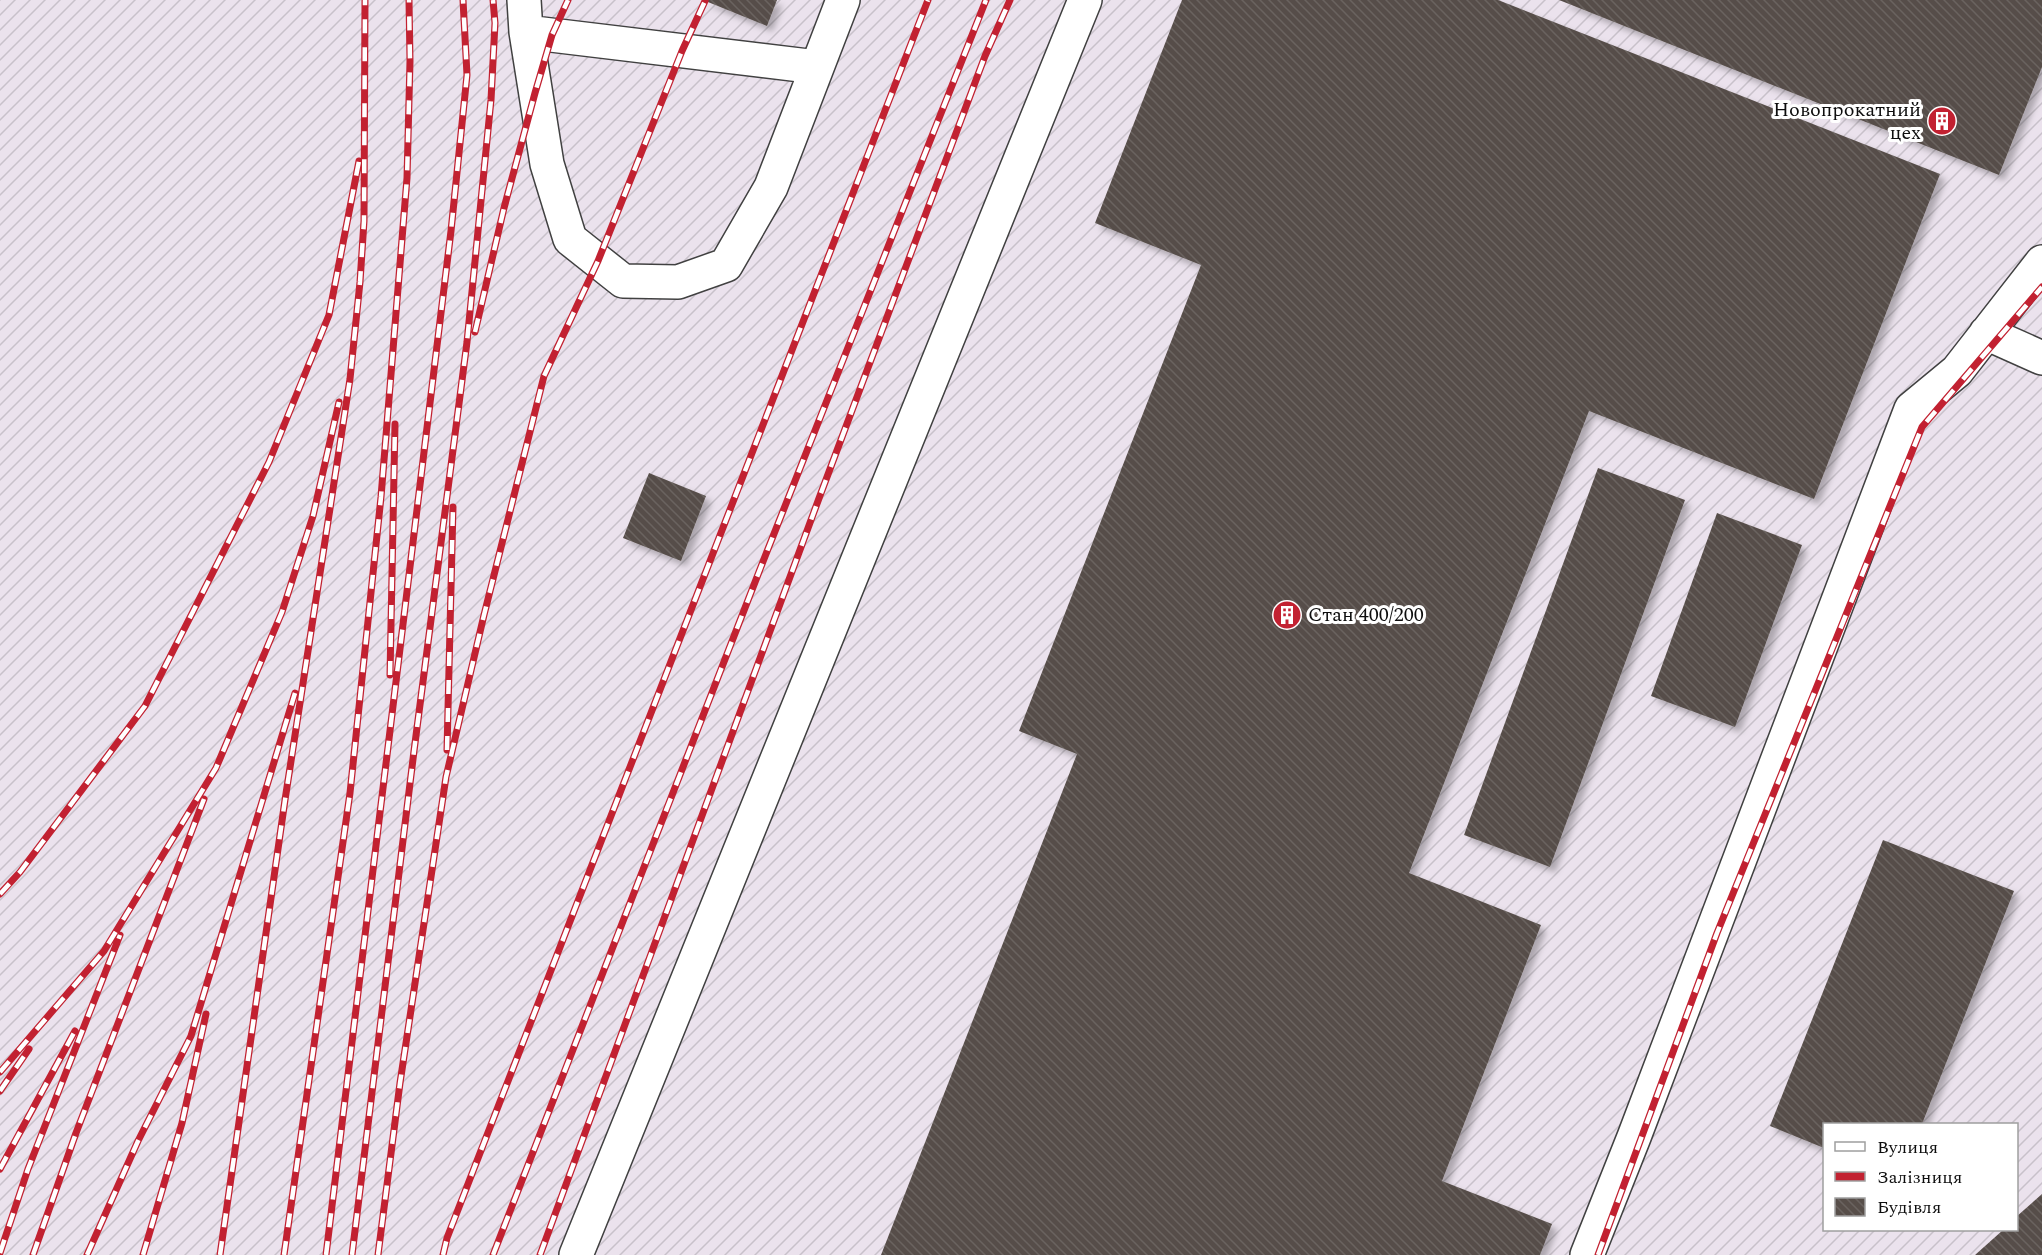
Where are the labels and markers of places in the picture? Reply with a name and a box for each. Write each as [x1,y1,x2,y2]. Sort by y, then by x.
place label: Новопрокатний цех [1773,95,1921,148]
building icon: Новопрокатний цех [1926,105,1958,137]
building icon: Стан 400/200 [1271,599,1303,631]
place label: Стан 400/200 [1308,600,1424,630]

